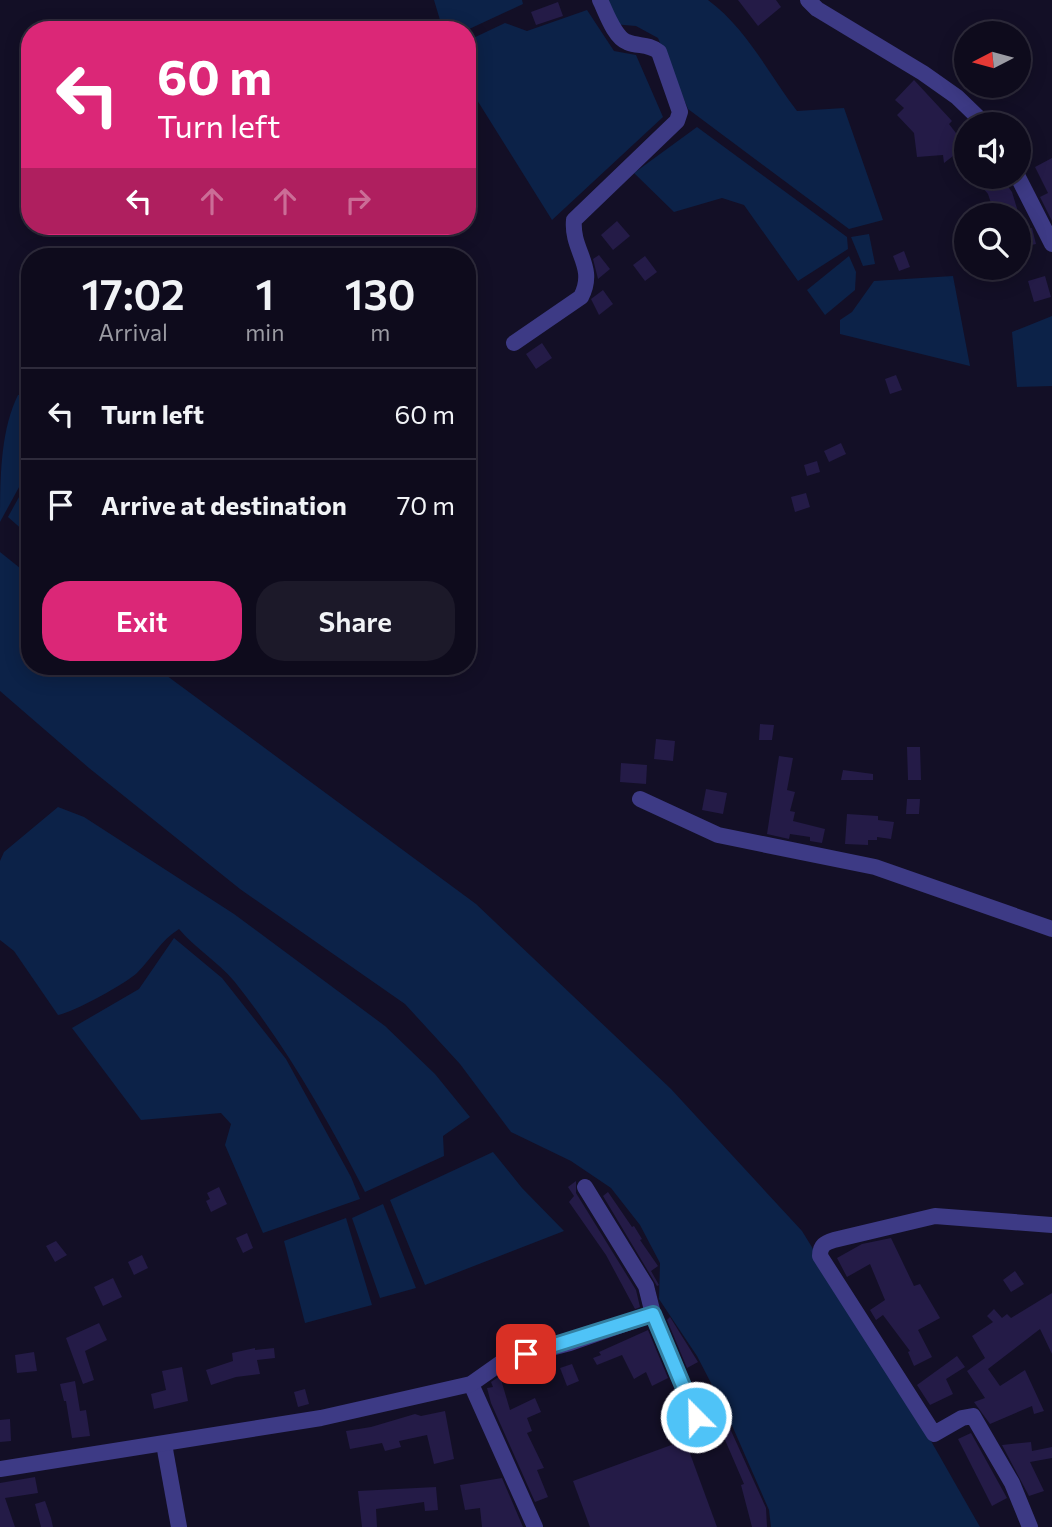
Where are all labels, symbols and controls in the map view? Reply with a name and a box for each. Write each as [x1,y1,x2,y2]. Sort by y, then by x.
north arrow [954,21,1031,98]
map controls [954,21,1031,280]
text: 60 m [157,45,272,105]
icon: left [42,49,133,140]
text: Turn left [157,105,281,145]
button: sound [954,112,1031,189]
icon: left [120,182,158,220]
icon: ahead [193,182,231,220]
icon: ahead [266,182,304,220]
icon: right [339,182,377,220]
button: search [954,203,1031,280]
text: 17:02 [81,267,185,319]
text: 1 [255,267,274,319]
text: 130 [345,267,416,319]
text: Arrival [98,318,168,346]
text: min [245,318,284,346]
text: m [370,318,390,346]
icon: left [42,395,80,433]
text: Turn left [101,398,204,429]
text: 60 m [395,398,455,429]
icon: arrive [42,486,80,524]
text: Arrive at destination [101,489,347,520]
text: 70 m [397,489,455,520]
button: Exit [42,581,242,661]
button: Share [256,581,455,661]
pin [496,1324,556,1384]
icon: arrive [507,1335,545,1373]
position arrow [659,1380,733,1454]

